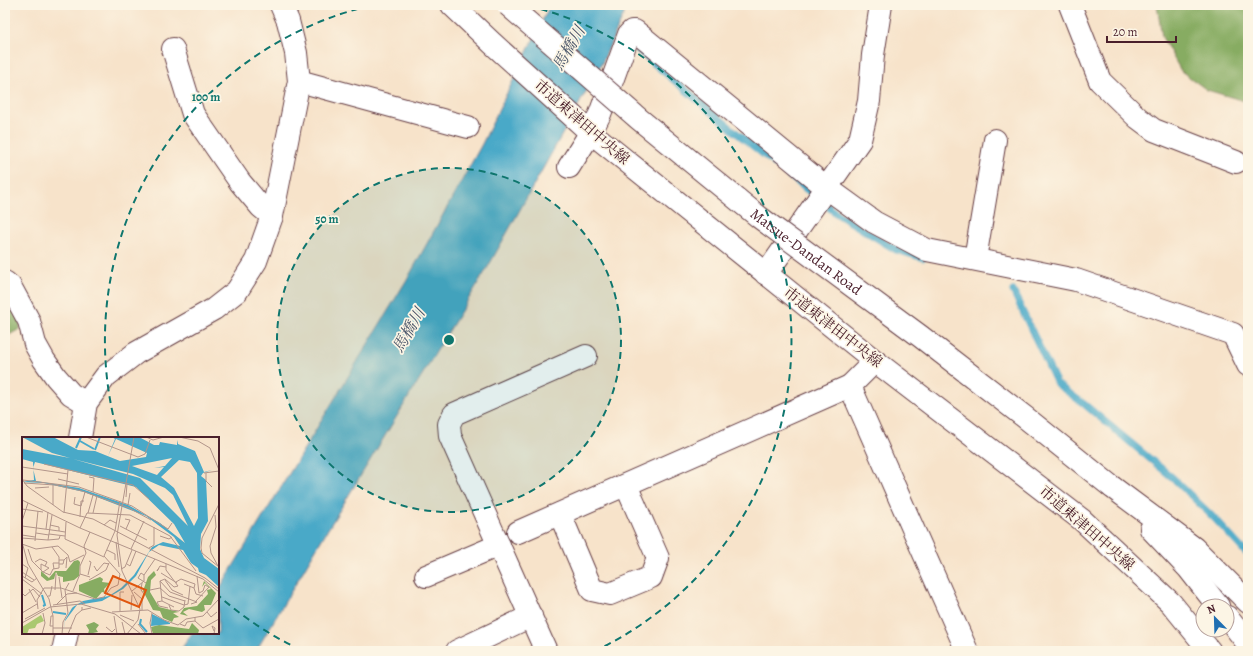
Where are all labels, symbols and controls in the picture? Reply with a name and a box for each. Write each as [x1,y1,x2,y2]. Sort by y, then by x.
scale bar [1107,18,1176,44]
water label: 馬橋川 [547,20,591,75]
text: 20 m [1113,24,1137,40]
street label: 市道東津田中央線 [530,75,634,169]
text: 100 m [192,89,220,105]
street label: Matsue-Dandan Road [746,204,867,300]
text: 50 m [315,211,339,227]
street label: 市道東津田中央線 [780,282,886,372]
water label: 馬橋川 [387,302,431,357]
centre of rings [442,333,456,347]
inset map [22,437,219,634]
street label: 市道東津田中央線 [1035,481,1139,575]
north arrow [1195,598,1235,638]
text: N [1205,601,1218,618]

